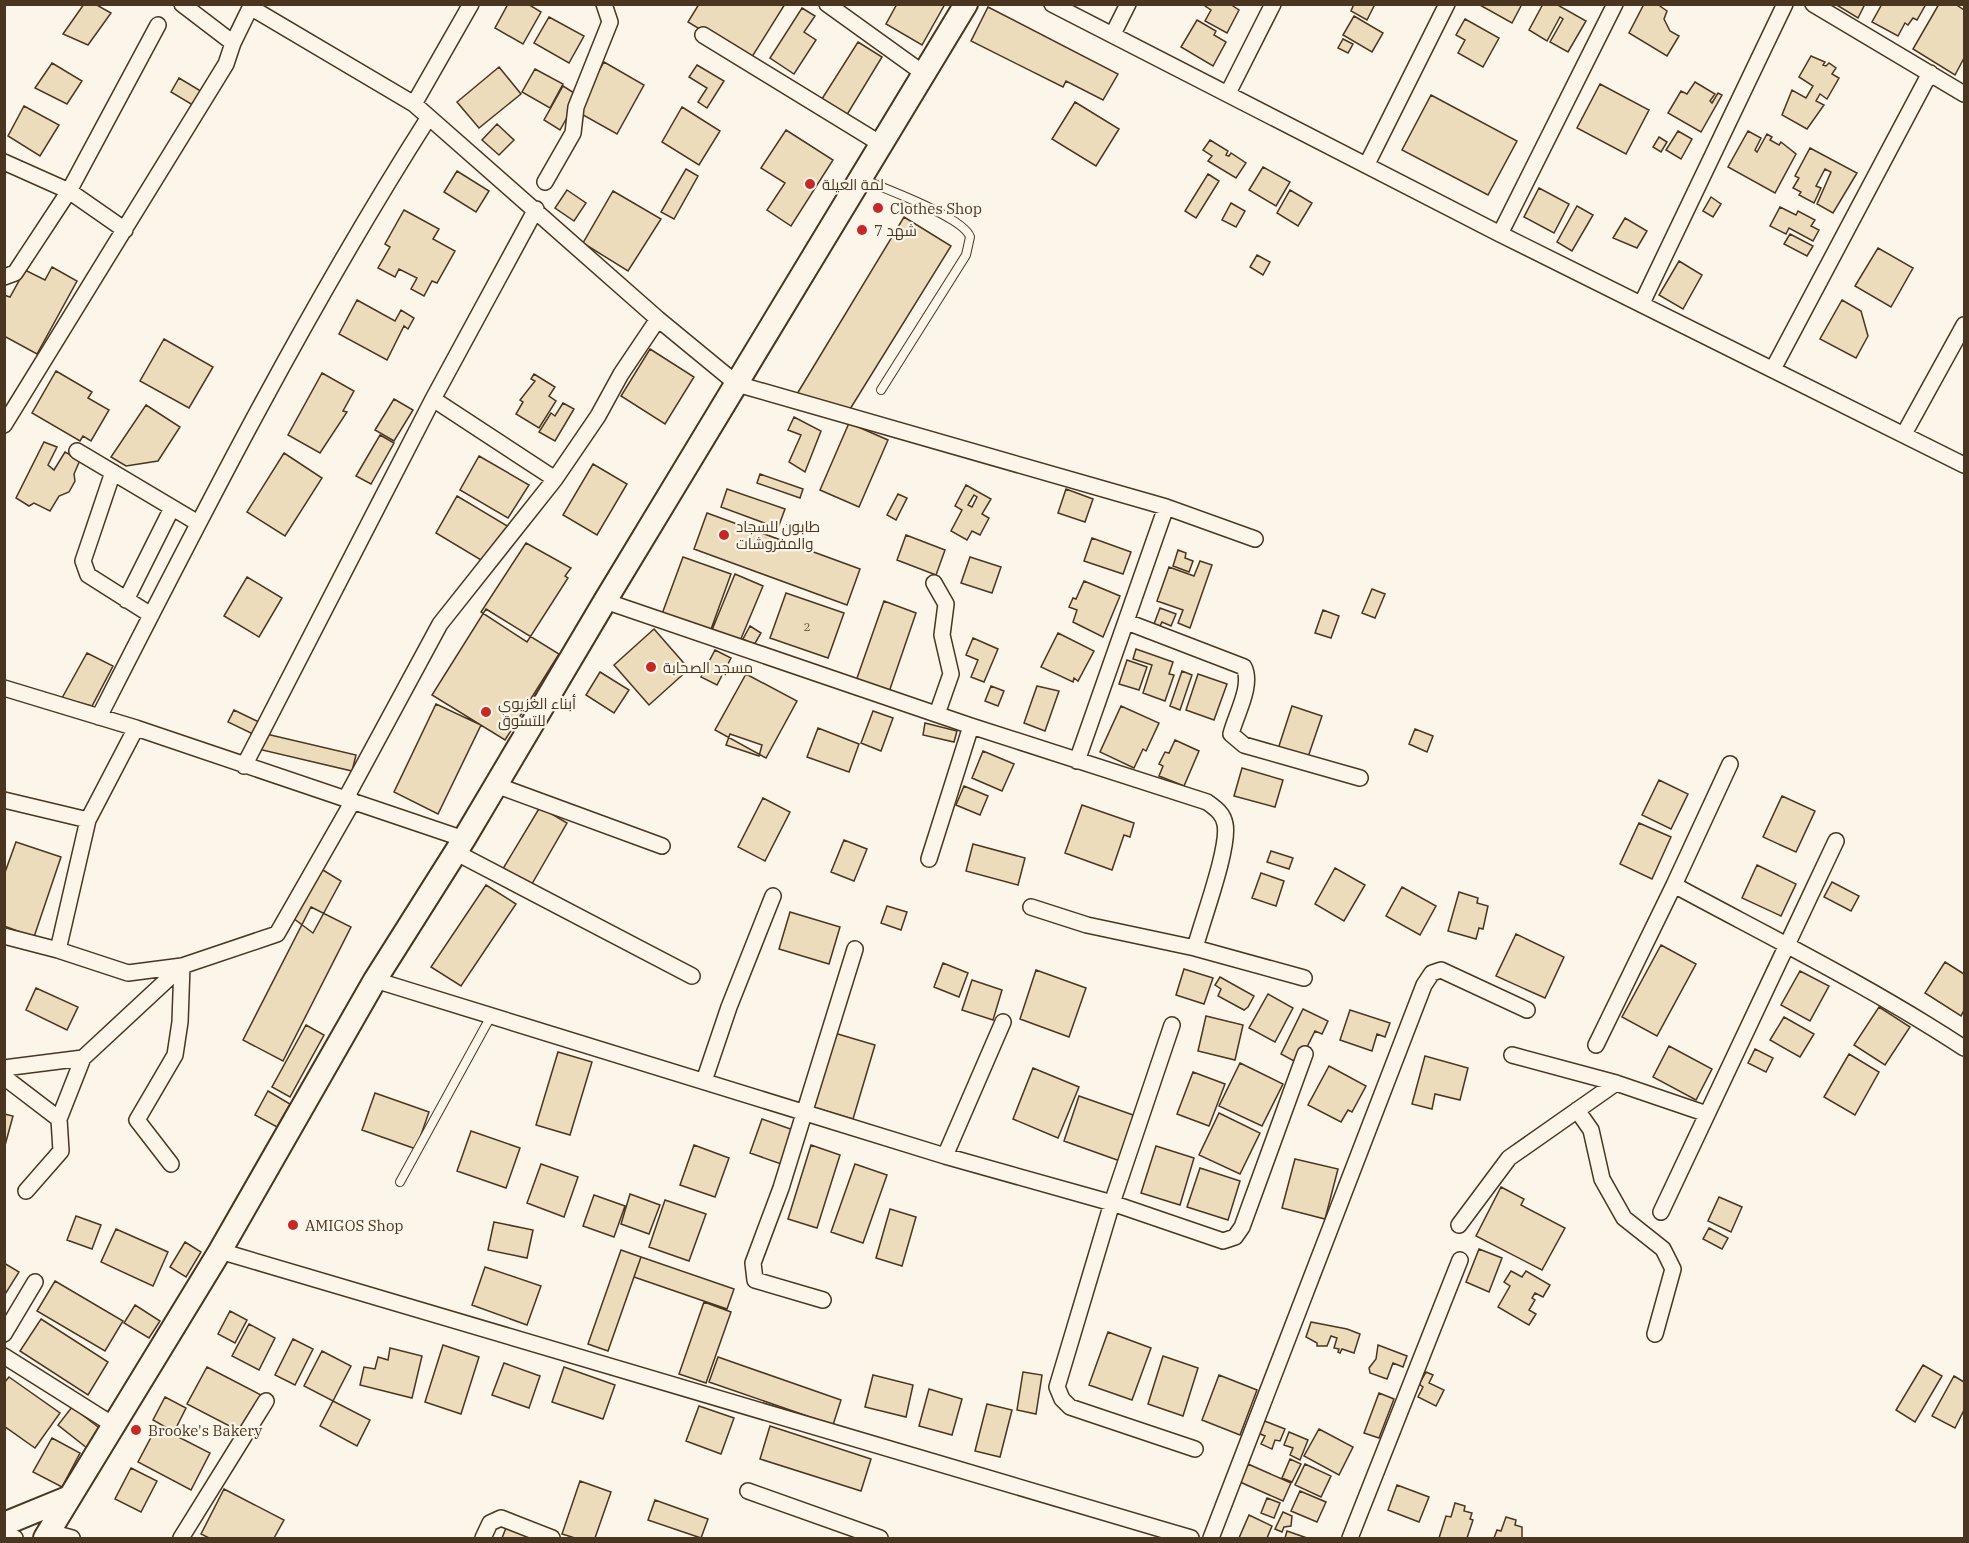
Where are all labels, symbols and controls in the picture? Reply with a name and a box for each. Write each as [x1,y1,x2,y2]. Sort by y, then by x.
place label: لمة العيلة [822,175,884,194]
marker: لمة العيلة [803,177,817,191]
place label: Clothes Shop [890,199,982,218]
marker: Clothes Shop [871,201,885,215]
place label: شهد 7 [874,221,917,241]
marker: شهد 7 [855,223,869,237]
place label: طابون للسجاد والمفروشات [736,517,820,553]
marker: طابون للسجاد والمفروشات [717,528,731,542]
house number: 2 [803,619,811,634]
place label: مسجد الصحابة [663,658,753,677]
marker: مسجد الصحابة [644,660,658,674]
place label: أبناء الغزيوي للتسوق [498,694,576,731]
marker: أبناء الغزيوي للتسوق [479,705,493,719]
place label: AMIGOS Shop [305,1216,404,1235]
marker: AMIGOS Shop [286,1218,300,1232]
place label: Brooke's Bakery [148,1421,262,1440]
marker: Brooke's Bakery [129,1423,143,1437]

